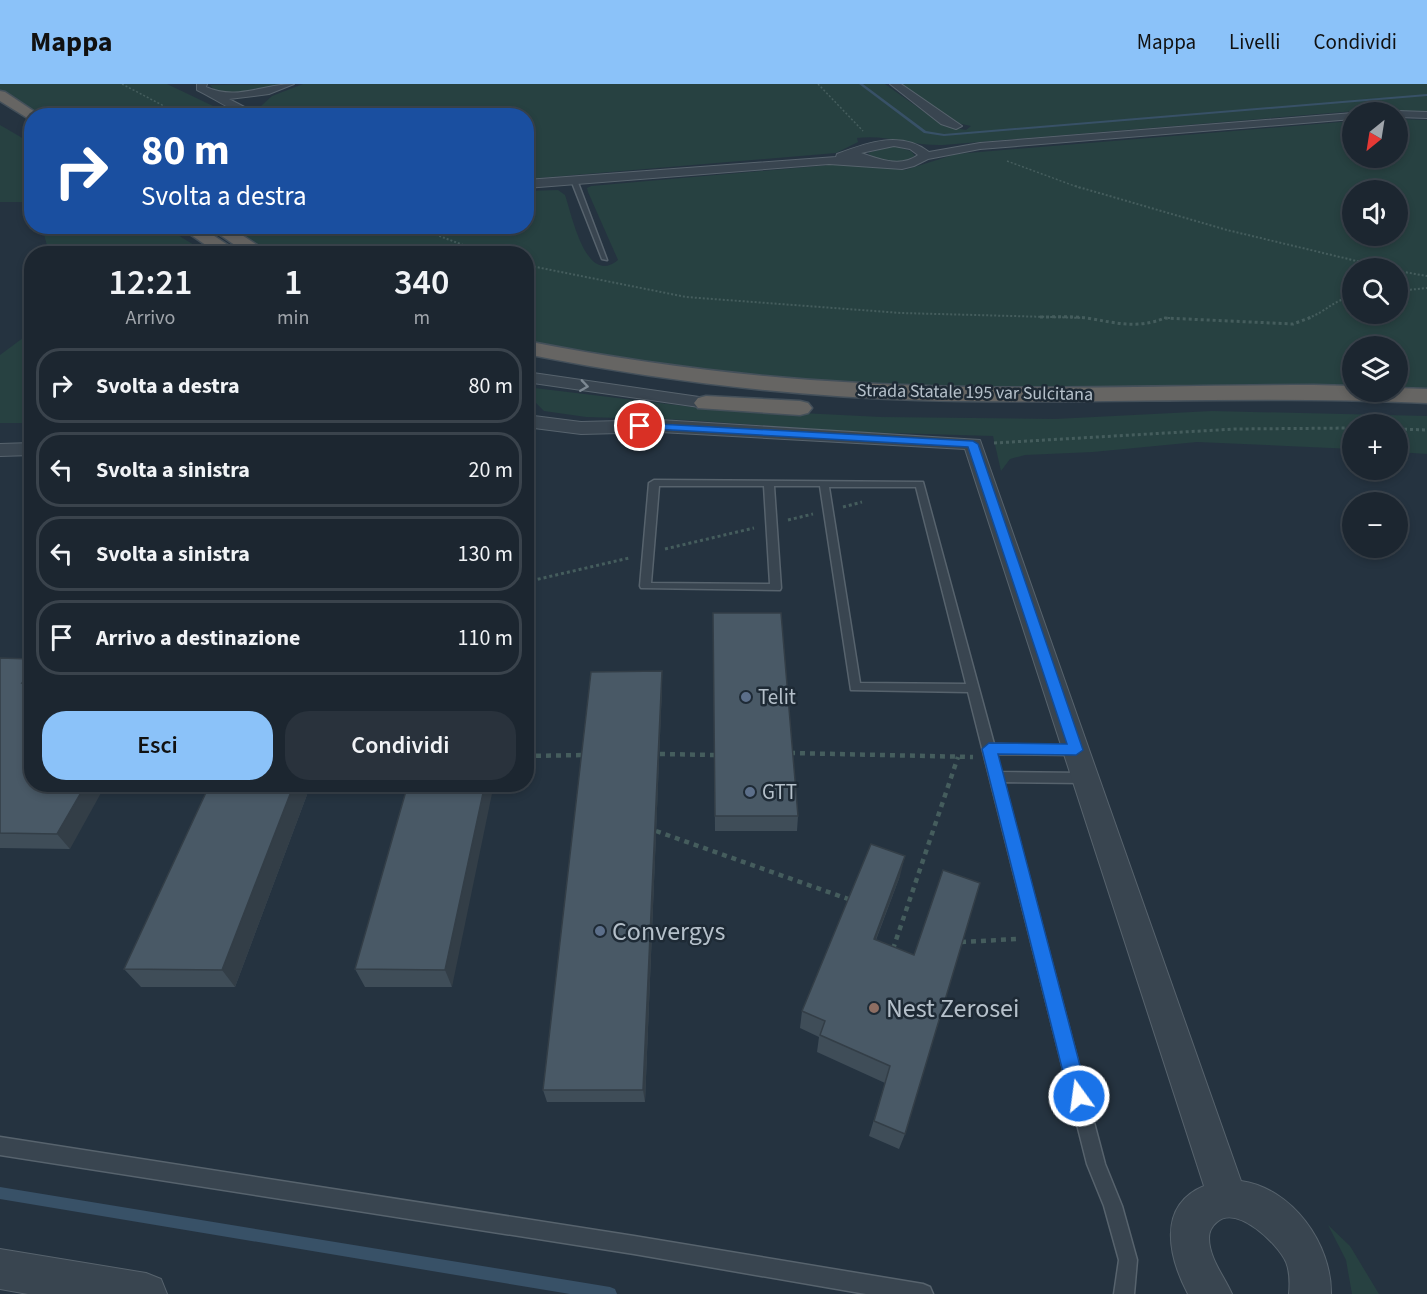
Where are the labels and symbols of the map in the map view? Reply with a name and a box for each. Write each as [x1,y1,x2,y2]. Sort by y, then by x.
north arrow [1342,102,1408,168]
street label: Strada Statale 195 var Sulcitana [857,378,1093,407]
one-way arrow [580,379,589,391]
pin [614,400,665,451]
place label: Telit [758,682,796,712]
marker: Telit [739,690,753,704]
place label: GTT [762,777,797,807]
marker: GTT [743,785,757,799]
place label: Convergys [612,913,726,950]
marker: Convergys [593,924,607,938]
place label: Nest Zerosei [886,990,1019,1027]
marker: Nest Zerosei [867,1001,881,1015]
position arrow [1047,1064,1111,1128]

